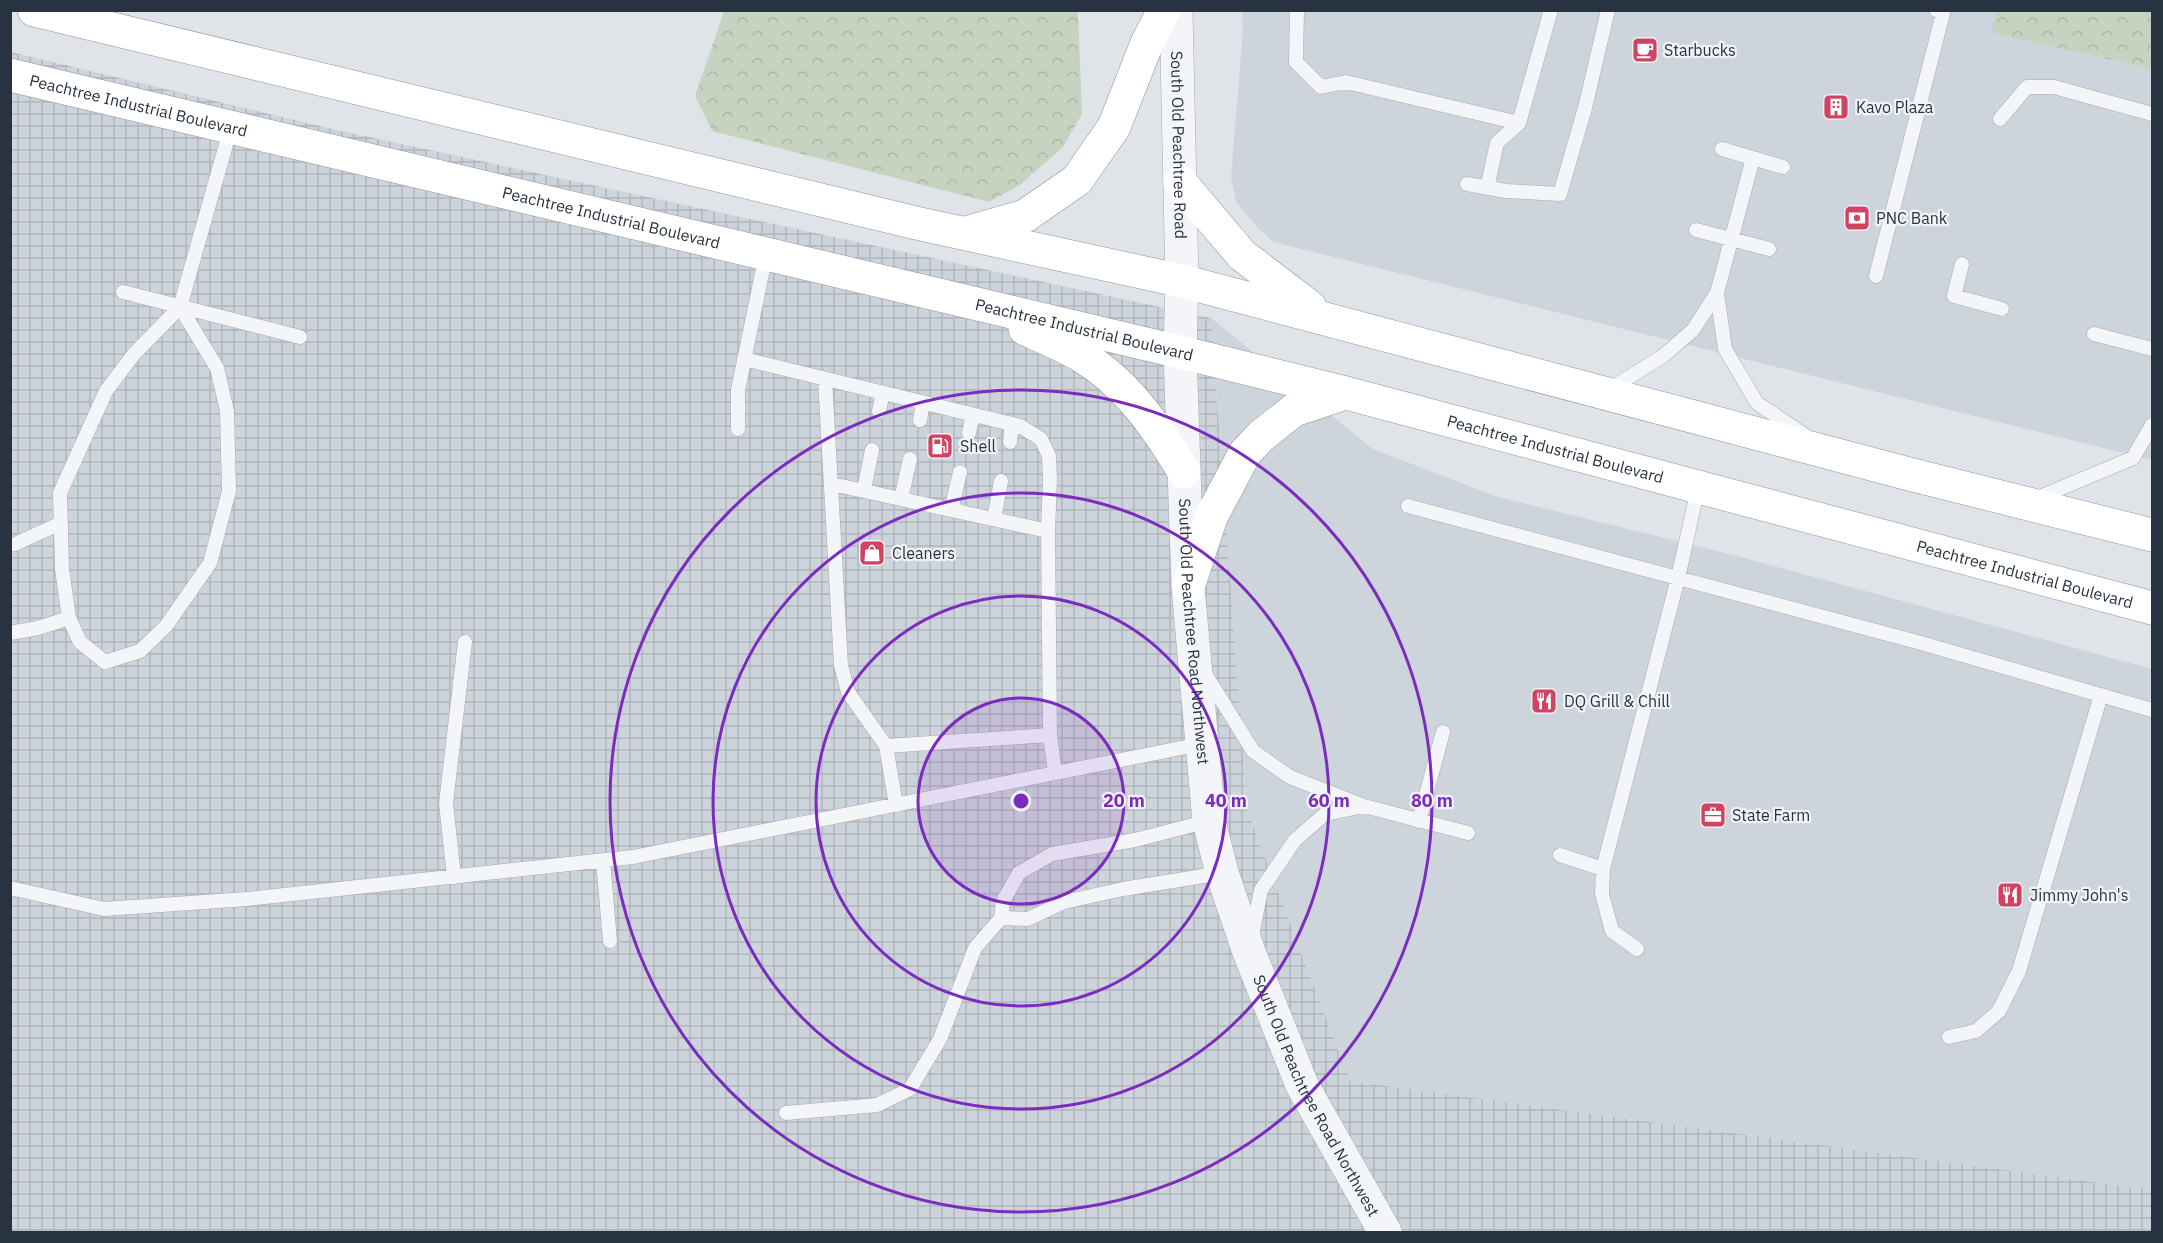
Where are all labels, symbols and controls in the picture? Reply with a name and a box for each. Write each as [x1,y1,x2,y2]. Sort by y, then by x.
cafe icon: Starbucks [1630,35,1660,65]
place label: Starbucks [1664,40,1736,60]
street label: South Old Peachtree Road [1167,51,1191,239]
street label: Peachtree Industrial Boulevard [27,70,249,141]
building icon: Kavo Plaza [1821,92,1851,122]
place label: Kavo Plaza [1856,97,1934,117]
street label: Peachtree Industrial Boulevard [500,182,722,253]
bank icon: PNC Bank [1842,203,1872,233]
place label: PNC Bank [1876,208,1948,228]
street label: Peachtree Industrial Boulevard [973,294,1195,365]
street label: Peachtree Industrial Boulevard [1445,410,1666,487]
fuel station icon: Shell [925,431,955,461]
place label: Shell [960,436,996,456]
street label: South Old Peachtree Road Northwest [1175,498,1214,765]
street label: Peachtree Industrial Boulevard [1914,536,2135,613]
shop icon: Cleaners [857,538,887,568]
place label: Cleaners [892,543,955,563]
restaurant icon: DQ Grill & Chill [1529,686,1559,716]
place label: DQ Grill & Chill [1564,691,1670,711]
text: 20 m [1103,789,1145,812]
text: 40 m [1205,789,1247,812]
text: 60 m [1308,789,1350,812]
text: 80 m [1411,789,1453,812]
centre of rings [1011,791,1031,811]
office icon: State Farm [1698,800,1728,830]
place label: State Farm [1732,805,1810,825]
restaurant icon: Jimmy John's [1995,880,2025,910]
place label: Jimmy John's [2030,885,2128,905]
street label: South Old Peachtree Road Northwest [1249,972,1384,1220]

